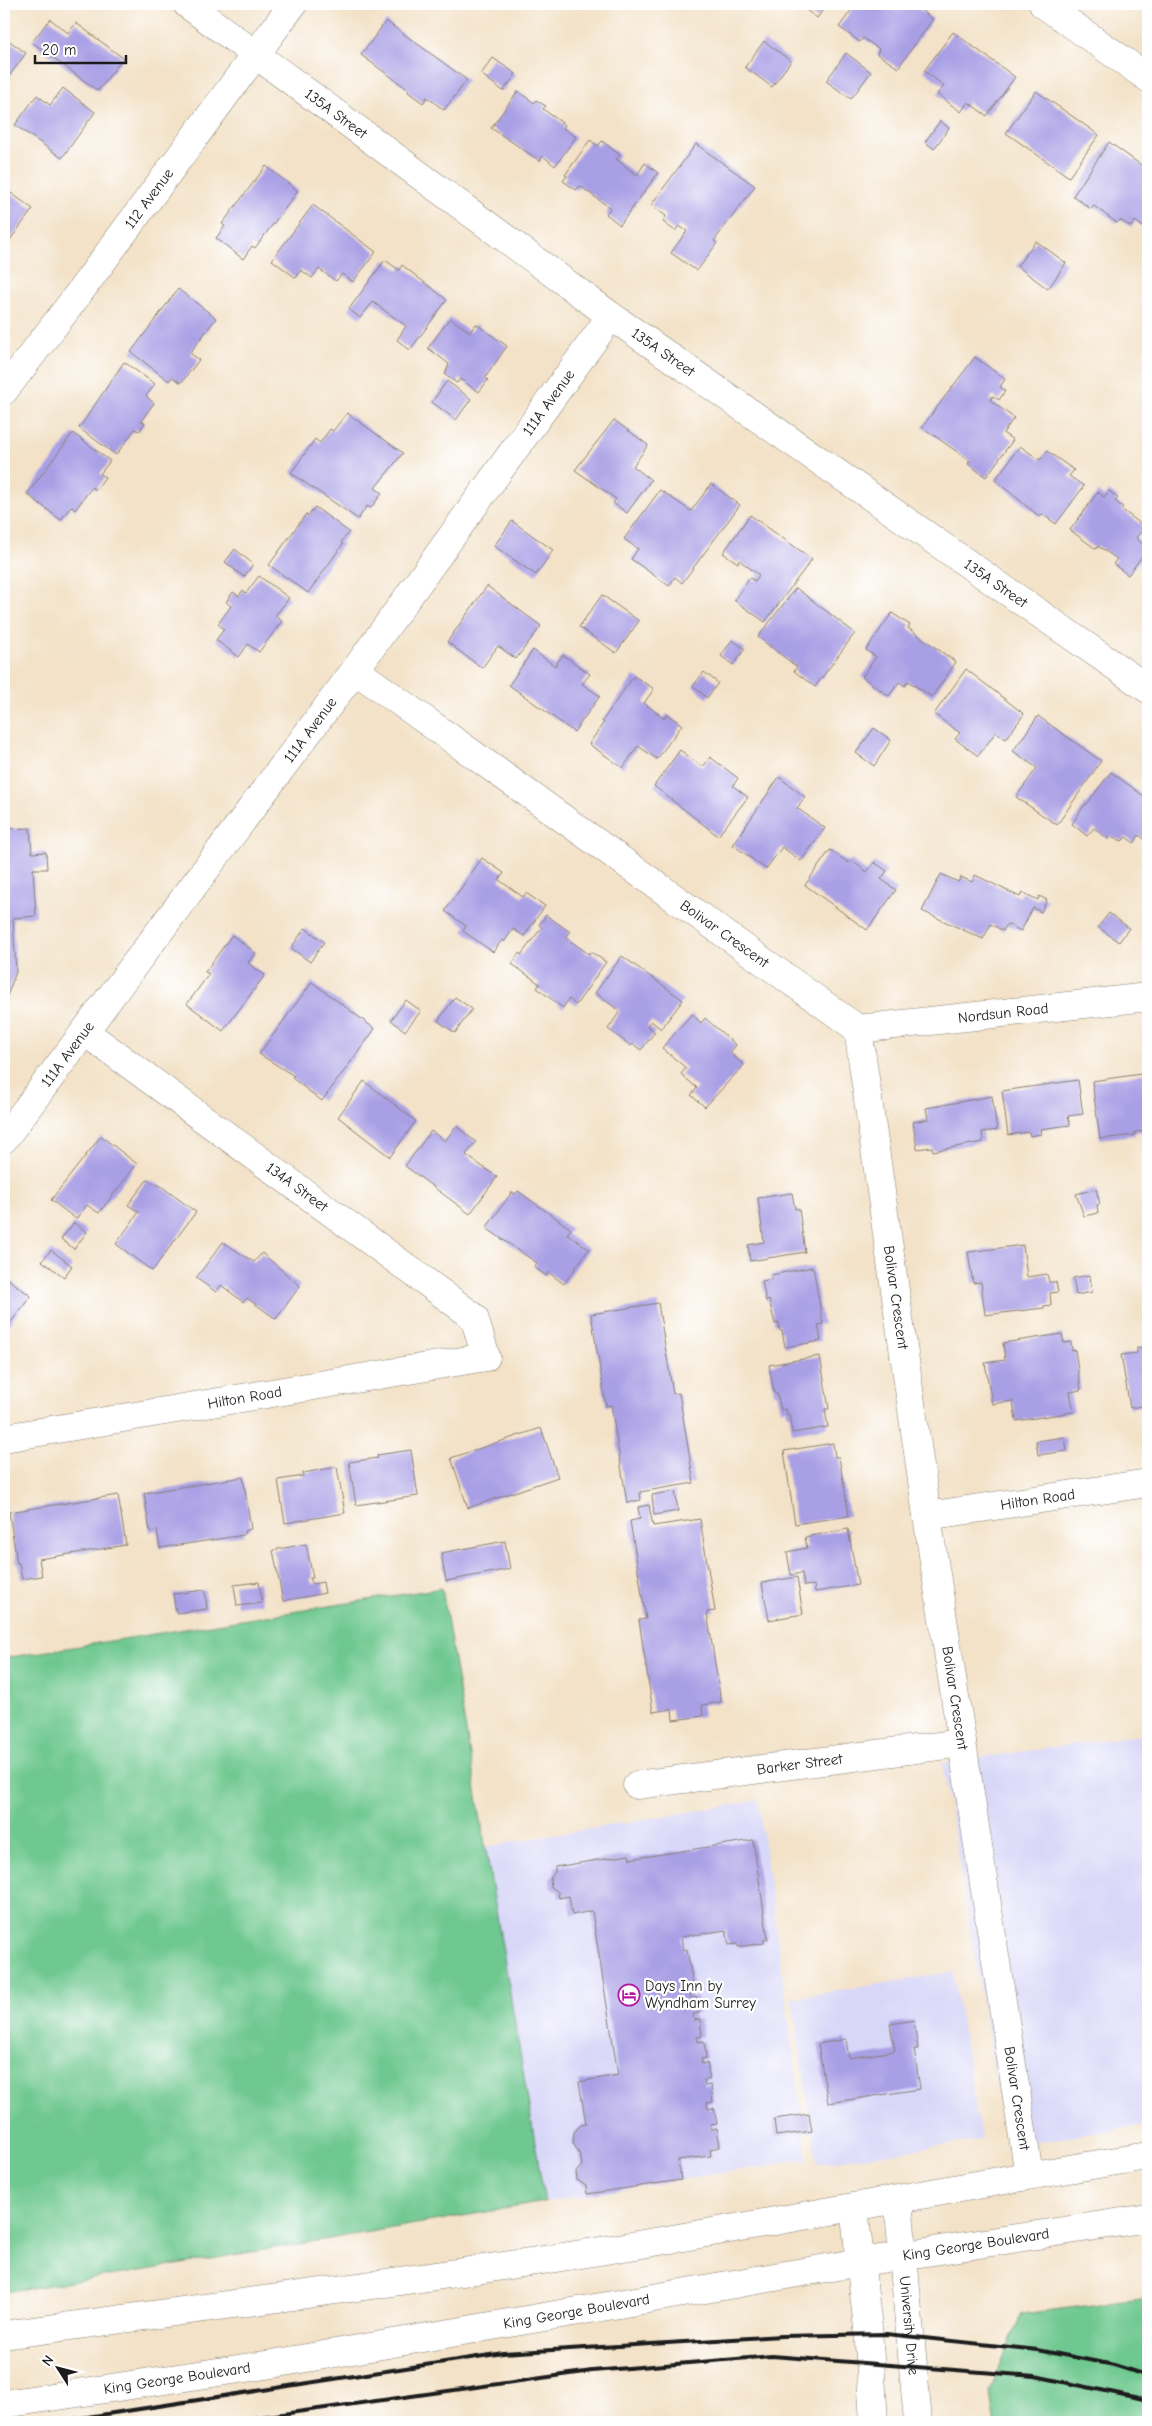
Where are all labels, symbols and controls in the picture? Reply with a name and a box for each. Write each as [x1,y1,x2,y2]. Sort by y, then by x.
scale bar [35,32,126,64]
text: 20 m [42,41,76,59]
street label: 135A Street [301,85,371,143]
street label: 112 Avenue [121,164,177,232]
street label: 135A Street [628,324,699,381]
street label: 111A Avenue [519,365,579,439]
street label: 135A Street [961,555,1032,612]
street label: 111A Avenue [280,693,341,766]
street label: Bolivar Crescent [677,896,773,972]
street label: Nordsun Road [957,999,1049,1027]
street label: 111A Avenue [37,1017,98,1090]
street label: 134A Street [263,1159,332,1216]
street label: Bolivar Crescent [880,1244,912,1351]
street label: Hilton Road [206,1382,283,1413]
street label: Hilton Road [999,1485,1076,1514]
street label: Bolivar Crescent [938,1645,972,1752]
street label: Barker Street [756,1749,844,1778]
place label: Days Inn by Wyndham Surrey [645,1977,756,2012]
hotel icon: Days Inn by Wyndham Surrey [617,1983,641,2007]
street label: Bolivar Crescent [1000,2045,1034,2152]
street label: King George Boulevard [901,2224,1051,2265]
street label: University Drive [896,2275,923,2376]
street label: King George Boulevard [502,2290,651,2333]
north arrow [32,2344,82,2394]
text: N [38,2352,57,2369]
street label: King George Boulevard [102,2358,252,2398]

